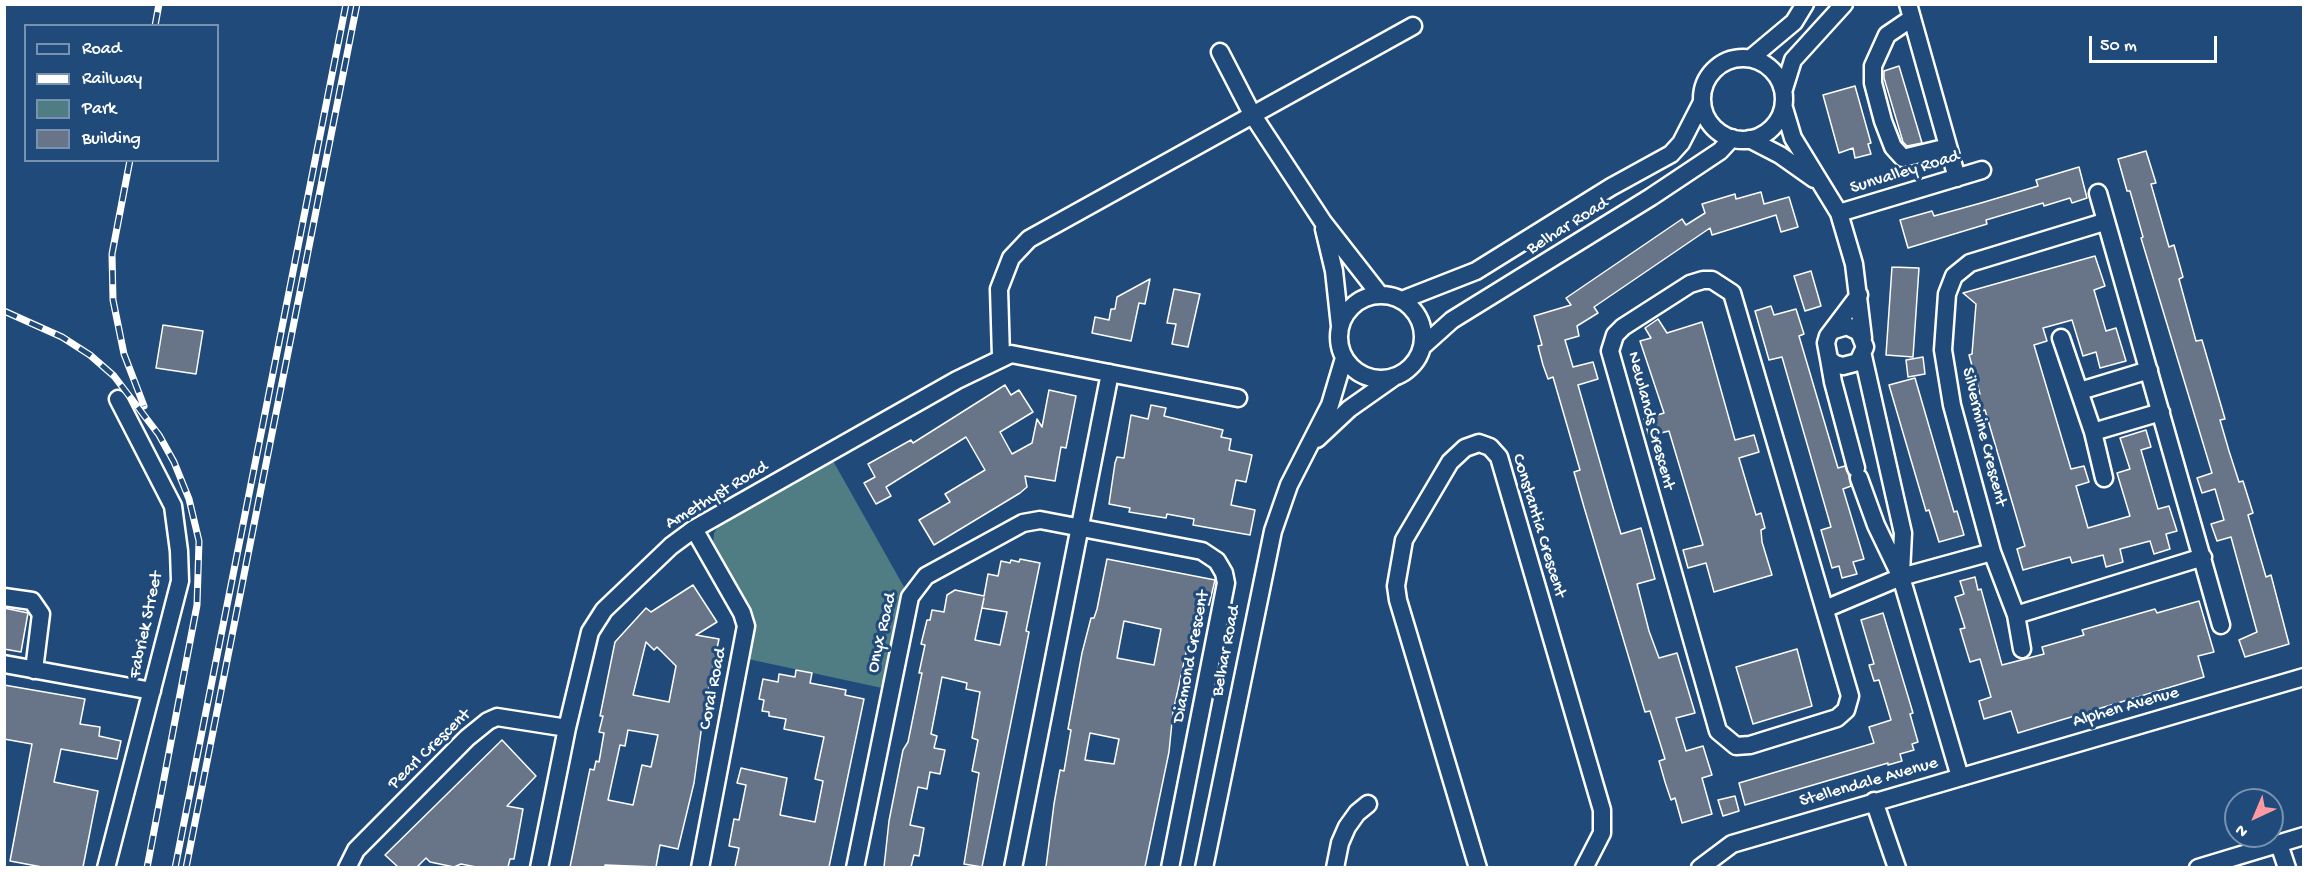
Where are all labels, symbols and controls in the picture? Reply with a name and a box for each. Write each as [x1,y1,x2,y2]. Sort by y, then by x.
legend [24,24,219,162]
scale bar [2092,24,2220,62]
text: 50 m [2100,36,2137,57]
text: Road [82,39,121,60]
text: Railway [82,69,142,90]
text: Park [82,99,116,120]
text: Building [82,129,141,150]
street label: Sunvalley Road [1848,146,1962,200]
street label: Belhar Road [1523,193,1613,261]
street label: Newlands Crescent [1621,349,1679,493]
street label: Silvermine Crescent [1955,366,2011,508]
street label: Constantia Crescent [1506,452,1570,600]
street label: Amethyst Road [662,457,772,535]
street label: Fabriek Street [125,570,169,680]
street label: Diamond Crescent [1169,589,1215,725]
street label: Onyx Road [863,591,903,675]
street label: Belhar Road [1208,604,1246,698]
street label: Coral Road [695,646,733,732]
street label: Alphen Avenue [2070,683,2182,733]
street label: Pearl Crescent [384,705,476,795]
street label: Stellendale Avenue [1797,753,1941,813]
north arrow [2224,788,2284,848]
text: N [2232,819,2253,840]

